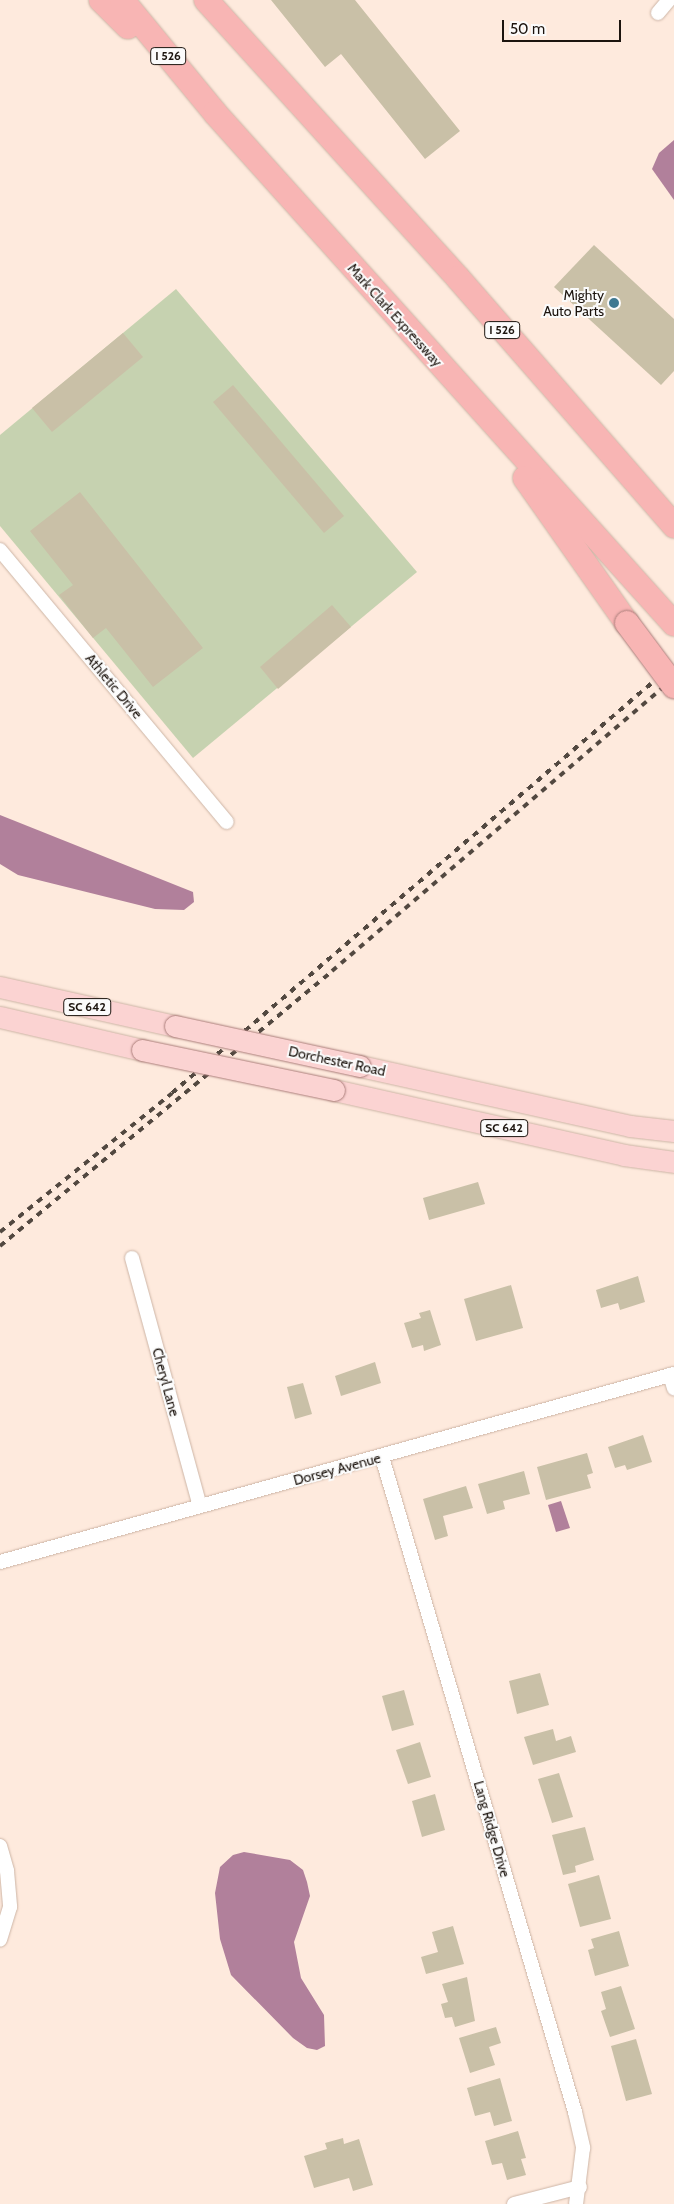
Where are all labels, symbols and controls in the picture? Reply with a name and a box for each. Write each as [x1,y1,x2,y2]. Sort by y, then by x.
scale bar [504,10,623,42]
text: 50 m [510,20,545,38]
road number: I 526 [149,46,187,66]
street label: Mark Clark Expressway [344,260,446,370]
place label: Mighty Auto Parts [543,287,604,320]
marker: Mighty Auto Parts [608,297,620,309]
road number: I 526 [483,320,521,340]
street label: Athletic Drive [82,650,146,722]
road number: SC 642 [62,998,112,1016]
street label: Dorchester Road [287,1043,387,1079]
road number: SC 642 [479,1118,529,1138]
street label: Cheryl Lane [149,1346,183,1418]
street label: Dorsey Avenue [291,1449,383,1489]
street label: Lang Ridge Drive [470,1779,514,1879]

